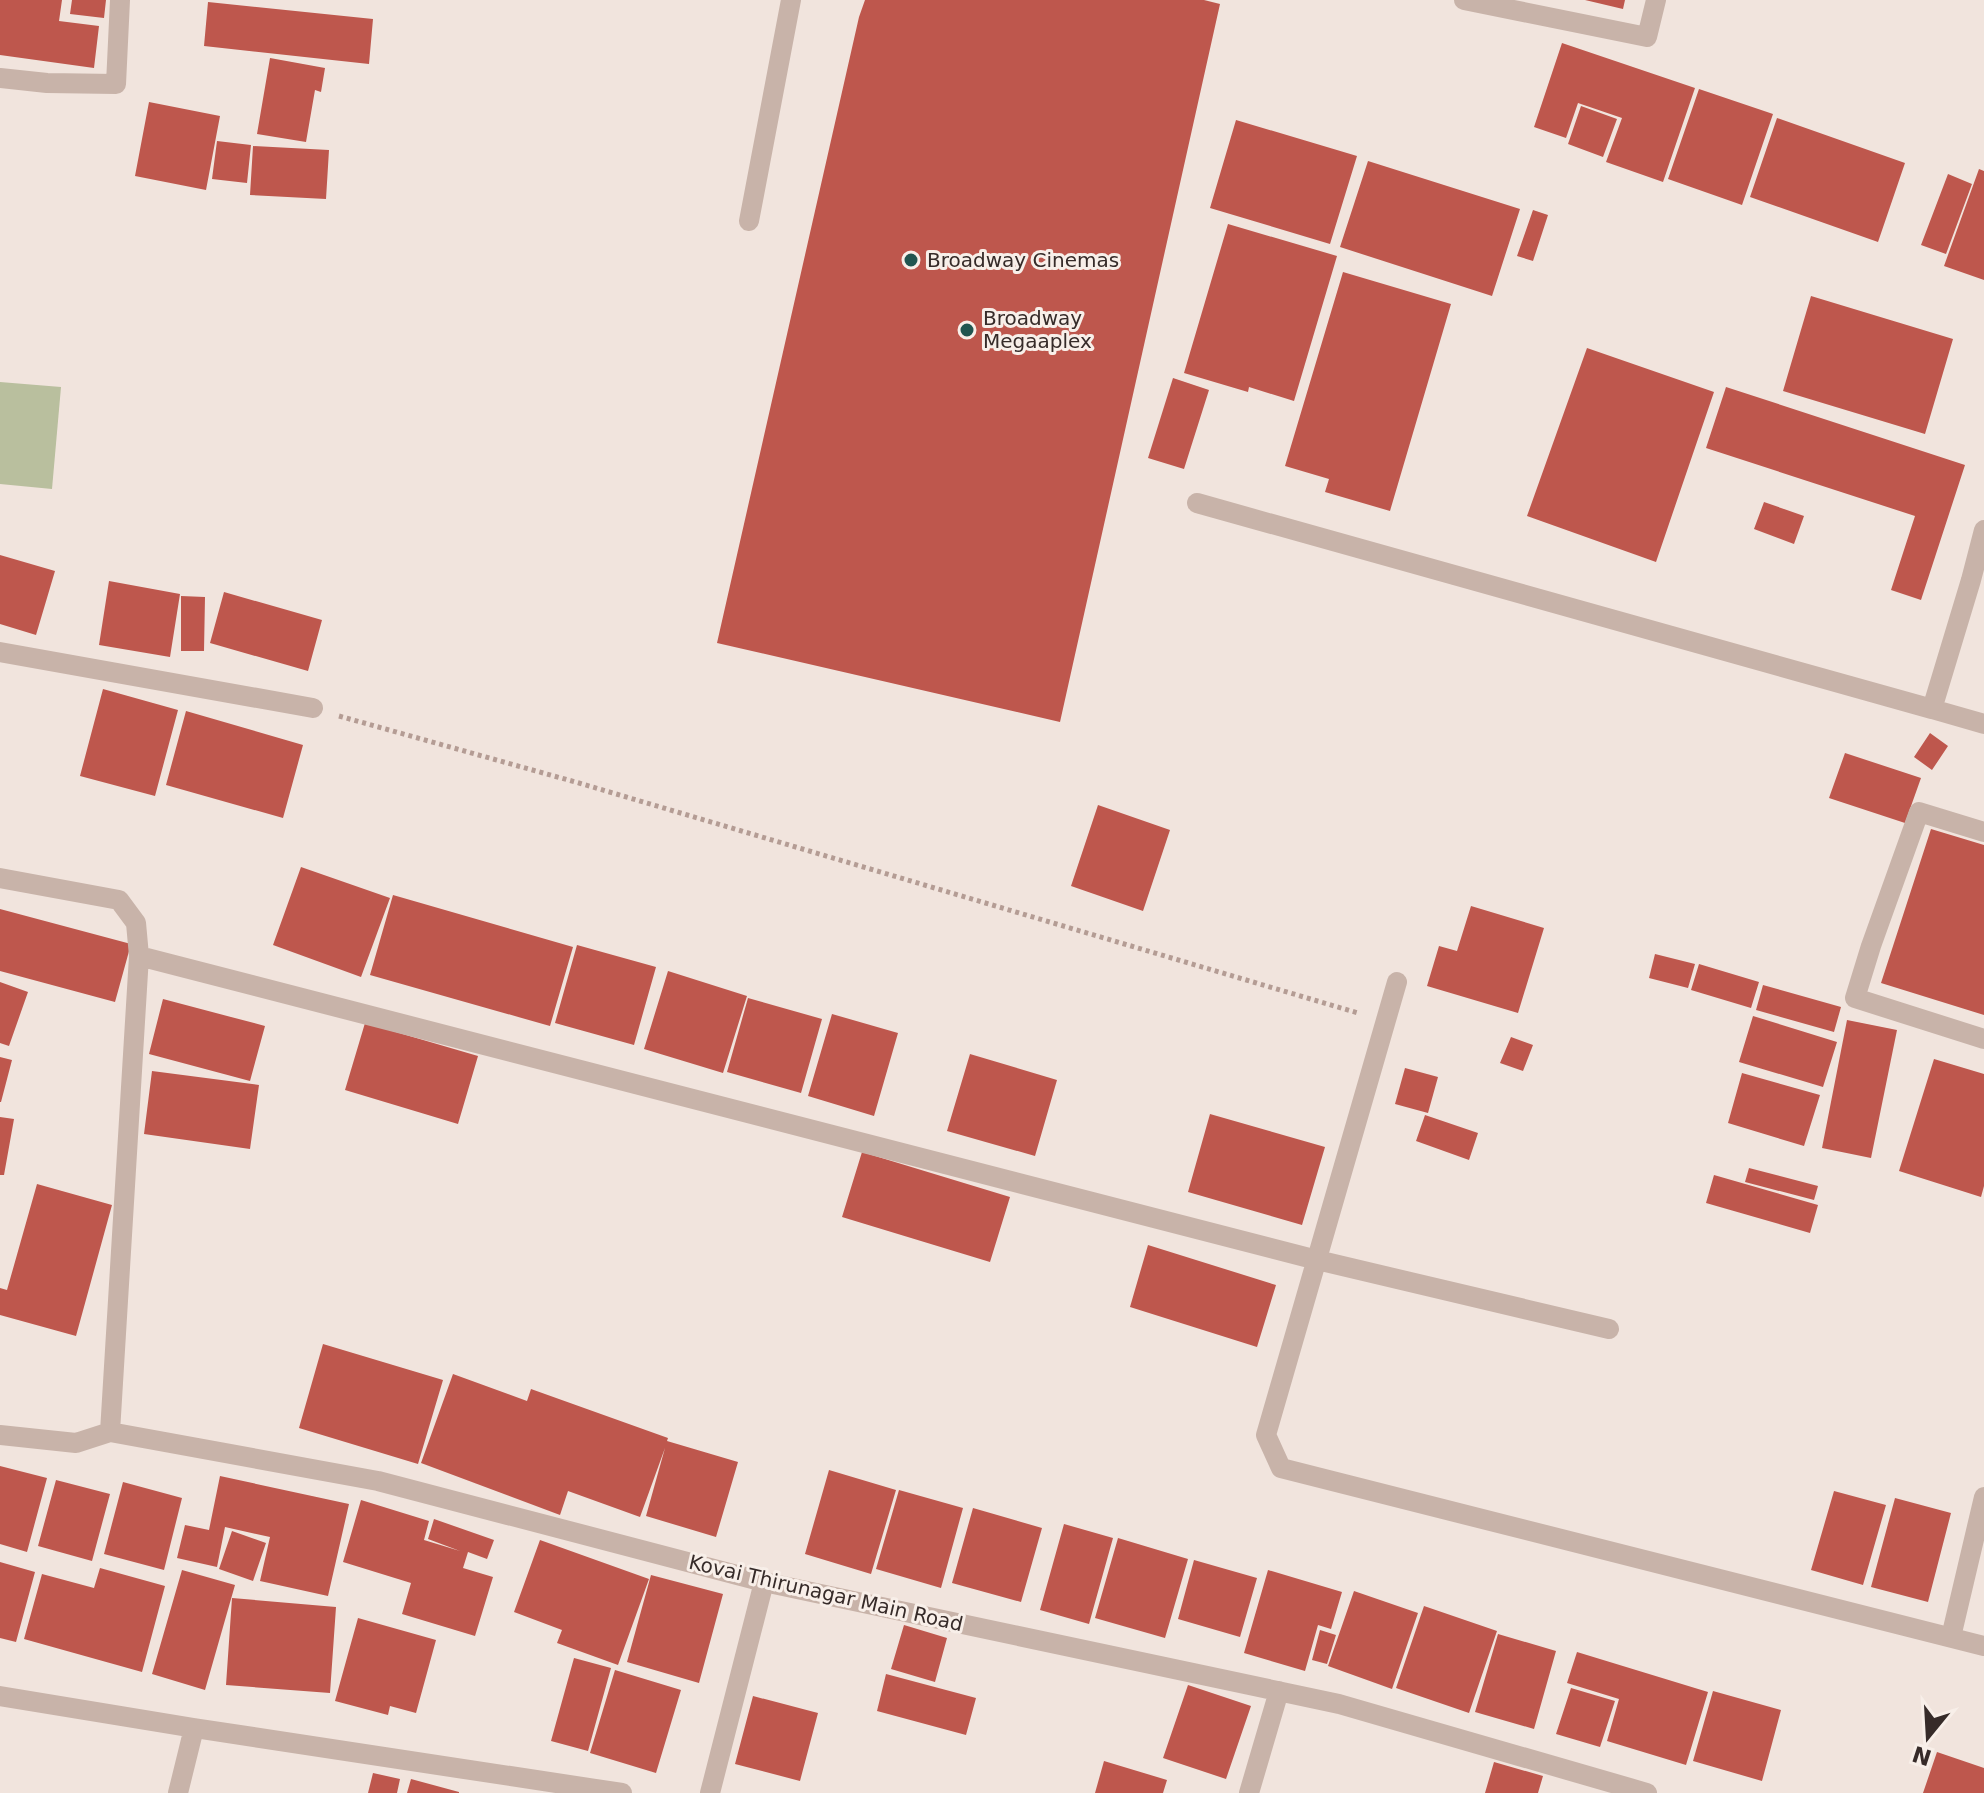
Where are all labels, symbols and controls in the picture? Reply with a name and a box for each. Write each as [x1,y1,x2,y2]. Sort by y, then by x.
place label: Broadway Cinemas [927,248,1119,272]
marker: Broadway Cinemas [902,251,920,269]
place label: Broadway Megaaplex [983,306,1092,353]
marker: Broadway Megaaplex [958,321,976,339]
street label: Kovai Thirunagar Main Road [687,1550,965,1636]
north arrow [1888,1697,1968,1777]
text: N [1909,1741,1935,1770]

